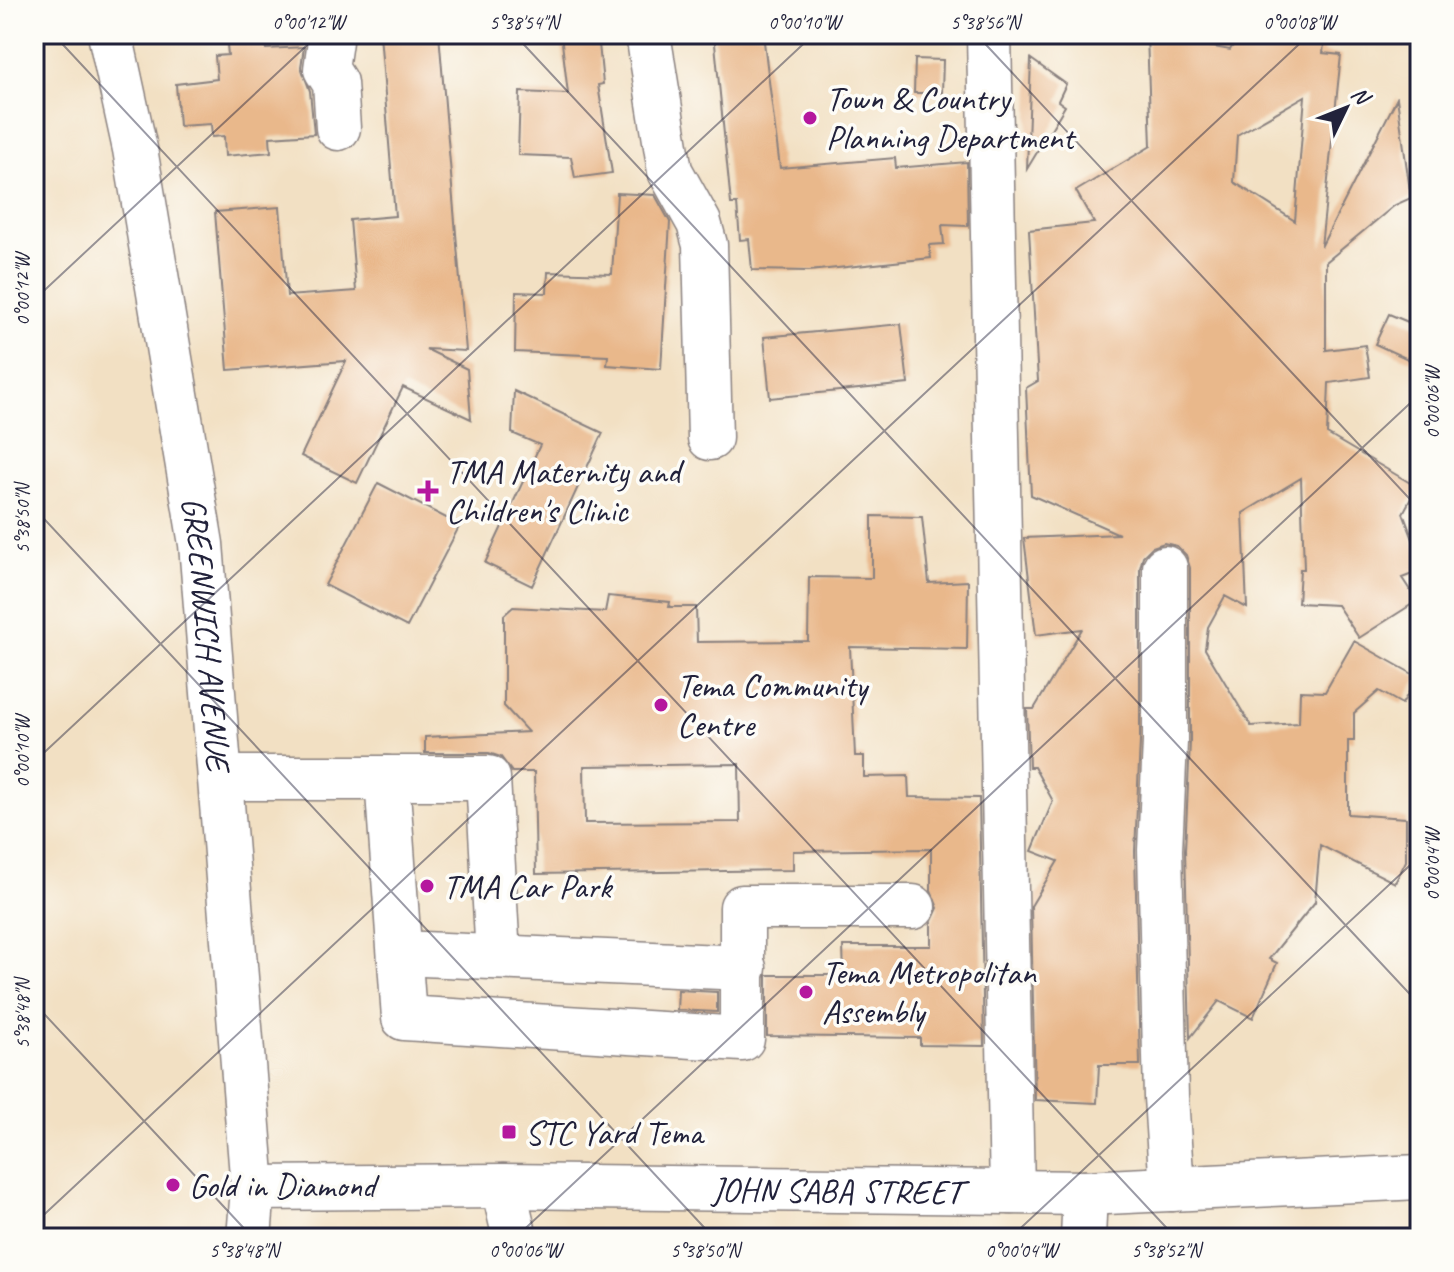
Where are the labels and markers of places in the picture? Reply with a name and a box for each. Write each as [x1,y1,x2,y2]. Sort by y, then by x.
place label: Town & Country Planning Department [826,77,1078,159]
marker: Town & Country Planning Department [801,109,819,127]
place label: TMA Maternity and Children's Clinic [446,450,685,532]
marker: TMA Maternity and Children's Clinic [417,480,439,502]
place label: Tema Community Centre [677,664,870,746]
marker: Tema Community Centre [652,696,670,714]
place label: TMA Car Park [443,865,614,908]
marker: TMA Car Park [418,877,436,895]
place label: Tema Metropolitan Assembly [822,951,1038,1033]
marker: Tema Metropolitan Assembly [797,983,815,1001]
place label: STC Yard Tema [525,1111,705,1154]
marker: STC Yard Tema [500,1123,518,1141]
place label: Gold in Diamond [189,1164,380,1207]
marker: Gold in Diamond [164,1176,182,1194]

